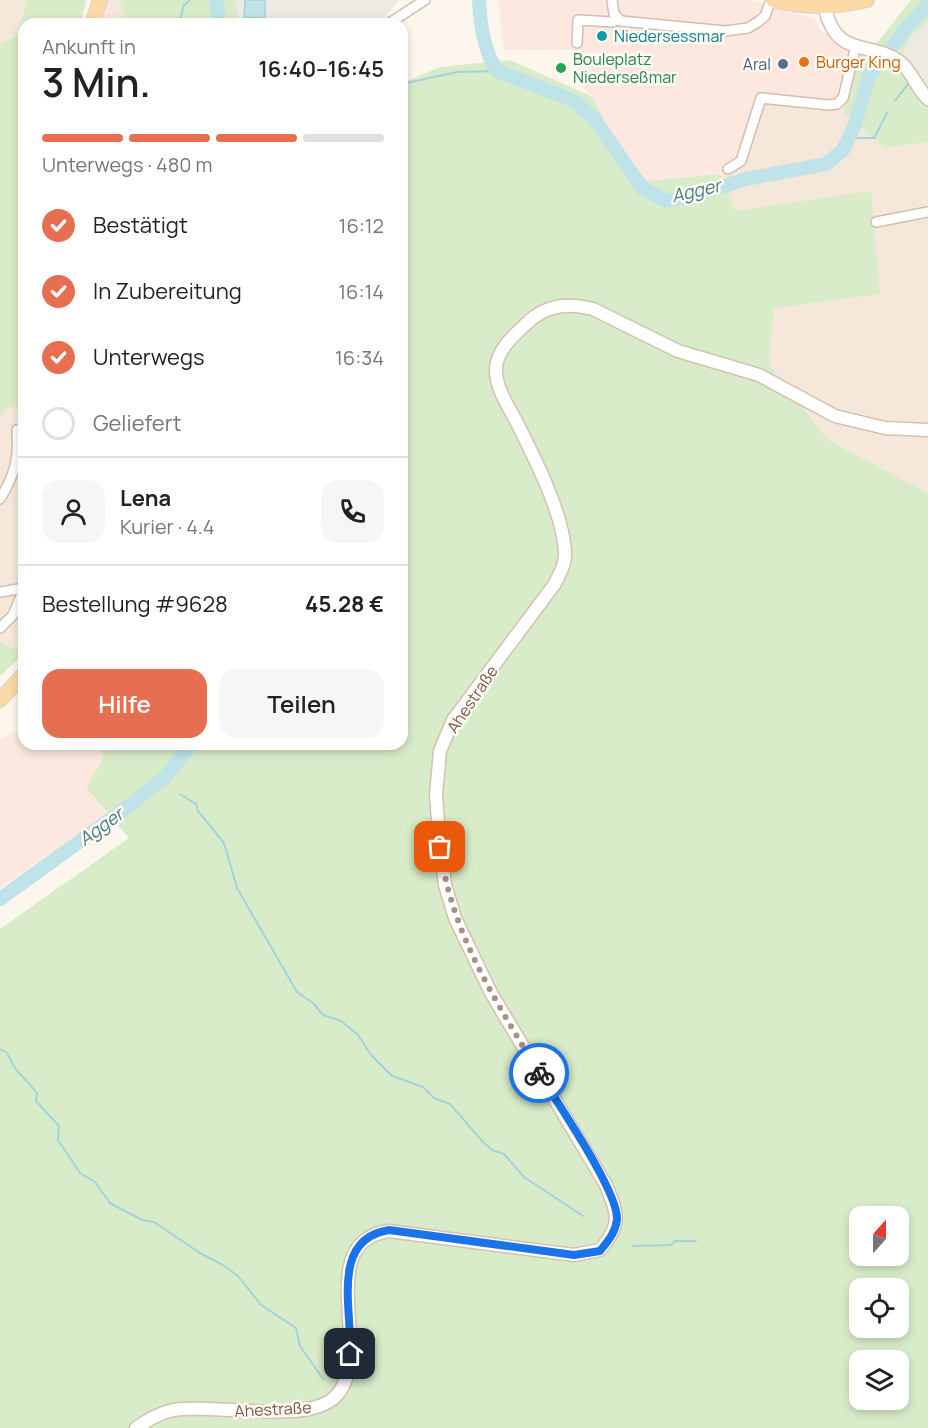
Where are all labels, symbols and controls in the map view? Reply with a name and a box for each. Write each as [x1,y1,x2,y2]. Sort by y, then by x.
place label: Niedersessmar [614,25,725,47]
marker: Niedersessmar [595,29,609,43]
text: Ankunft in [42,33,136,60]
place label: Bouleplatz Niederseßmar [573,48,677,88]
place label: Burger King [816,51,901,73]
place label: Aral [743,53,771,75]
text: 16:40–16:45 [259,54,384,84]
text: 3 Min. [42,55,151,109]
marker: Burger King [797,55,811,69]
marker: Aral [776,57,790,71]
marker: Bouleplatz Niederseßmar [554,61,568,75]
text: Unterwegs · 480 m [42,151,213,178]
water label: Agger [669,172,725,207]
icon: check [42,209,75,242]
text: Bestätigt [93,210,188,240]
text: 16:12 [339,212,384,239]
icon: check [42,275,75,308]
text: In Zubereitung [93,276,242,306]
text: 16:14 [338,278,384,305]
icon: check [42,341,75,374]
text: Unterwegs [93,342,205,372]
text: 16:34 [335,344,384,371]
text: Geliefert [93,408,181,438]
button: person [42,480,105,543]
button: phone [321,480,384,543]
text: Lena [120,483,171,513]
text: Kurier · 4.4 [120,513,215,540]
text: Bestellung #9628 [42,589,228,619]
text: 45.28 € [305,589,384,619]
street label: Ahestraße [441,661,503,737]
button: Hilfe [42,669,207,738]
button: Teilen [219,669,384,738]
water label: Agger [73,800,130,851]
pin [414,821,465,872]
icon: bag [423,830,456,863]
courier [509,1043,569,1103]
icon: bike [523,1057,556,1090]
north arrow [849,1206,909,1266]
map controls [849,1206,909,1410]
button: locate [849,1278,909,1338]
pin [324,1328,375,1379]
icon: home [333,1337,366,1370]
button: layers [849,1350,909,1410]
street label: Ahestraße [234,1396,312,1422]

